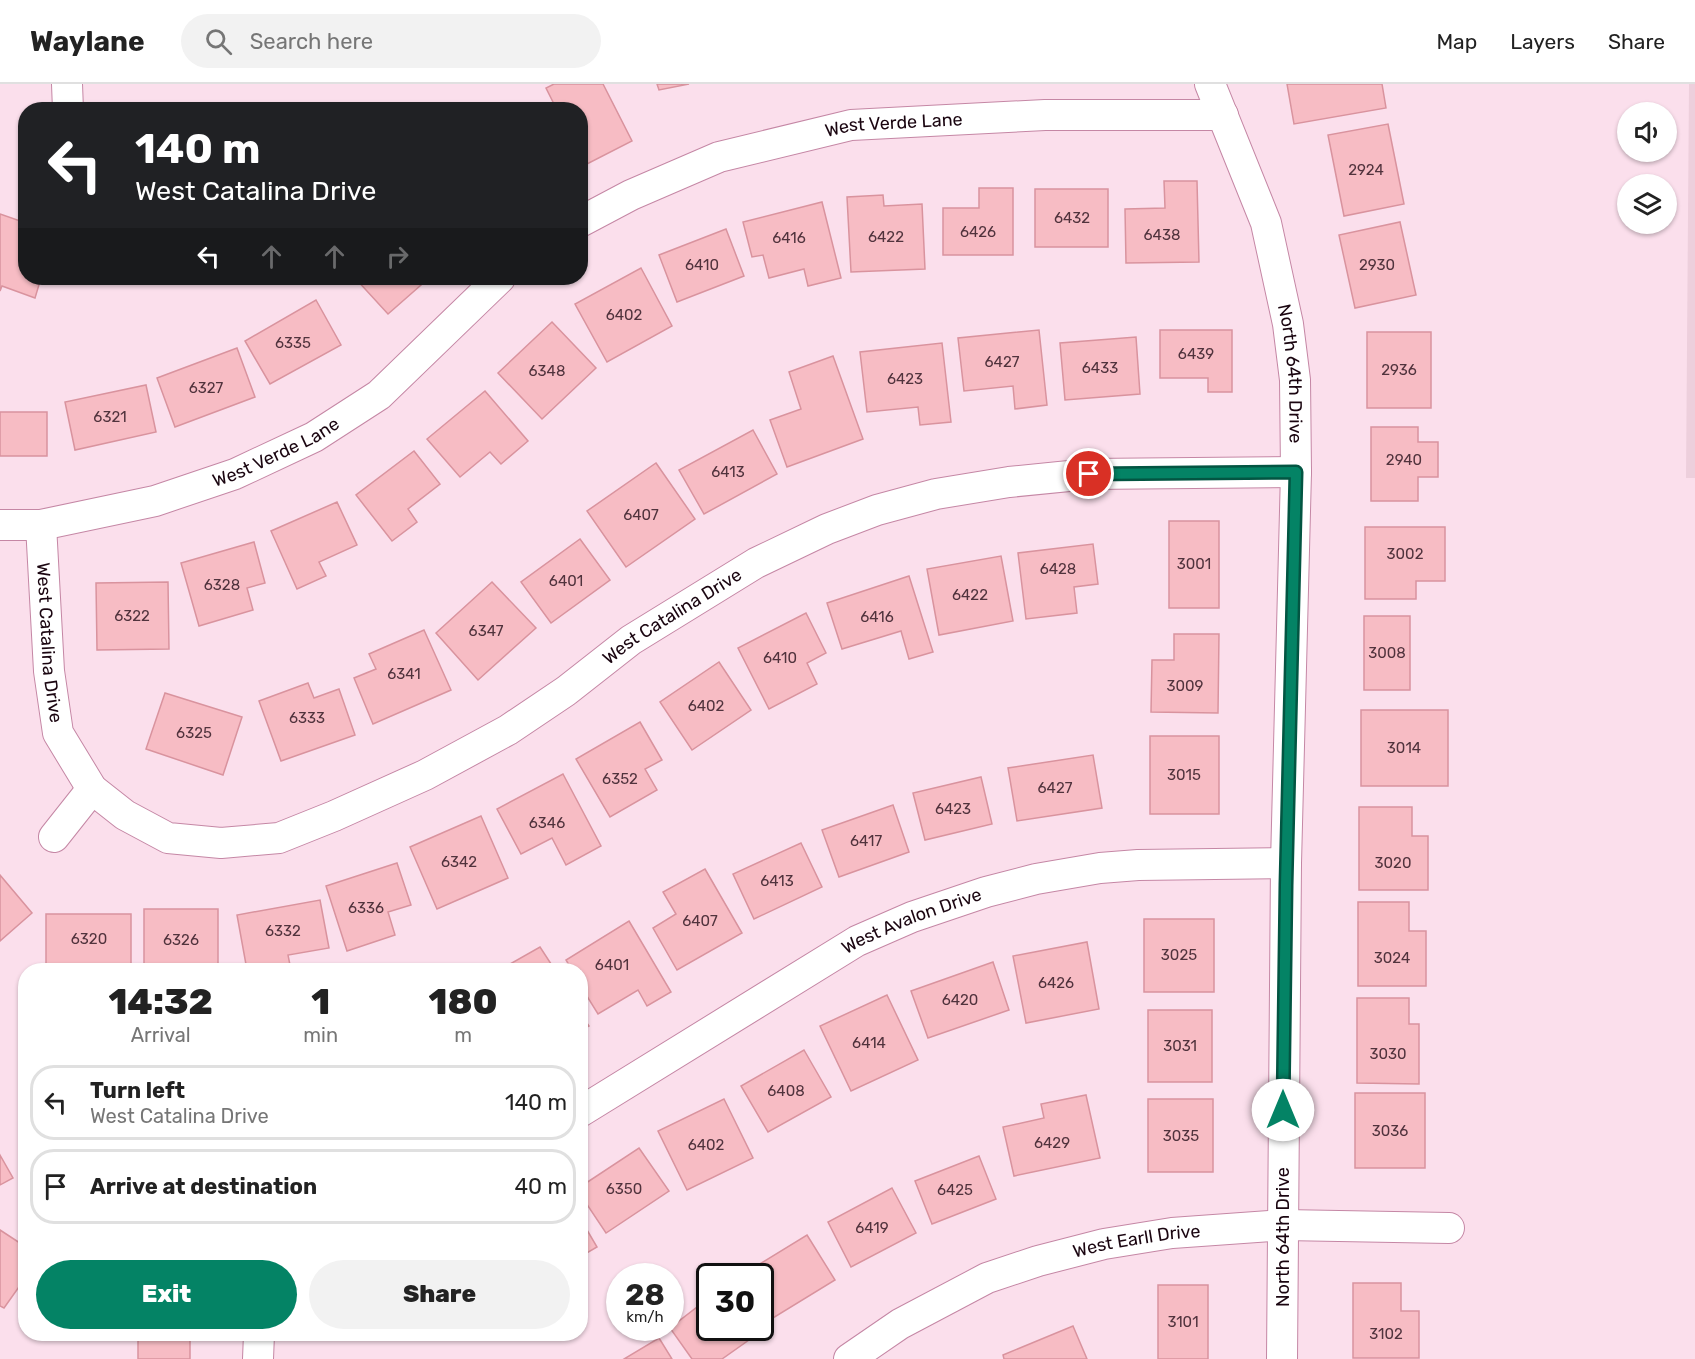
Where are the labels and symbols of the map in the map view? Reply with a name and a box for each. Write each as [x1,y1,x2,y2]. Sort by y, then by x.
street label: West Verde Lane [823,108,963,142]
house number: 2924 [1348,161,1384,179]
house number: 6432 [1054,209,1090,227]
house number: 6426 [960,223,996,241]
house number: 6438 [1144,226,1180,244]
house number: 6422 [868,228,904,246]
house number: 6416 [772,229,806,247]
house number: 6410 [685,256,719,274]
house number: 2930 [1359,256,1395,274]
street label: North 64th Drive [1273,302,1307,443]
house number: 6402 [606,306,643,324]
house number: 6335 [275,334,311,352]
house number: 6439 [1178,345,1214,363]
house number: 6427 [985,353,1020,371]
house number: 6433 [1082,359,1118,377]
house number: 2936 [1381,361,1417,379]
house number: 6348 [529,362,565,380]
house number: 6423 [887,370,923,388]
house number: 6327 [189,379,224,397]
house number: 6321 [93,408,127,426]
street label: West Verde Lane [210,413,343,492]
pin [1063,448,1114,499]
house number: 2940 [1386,451,1422,469]
house number: 6413 [711,463,745,481]
house number: 6407 [623,506,659,524]
house number: 3002 [1387,545,1424,563]
house number: 3001 [1177,555,1211,573]
house number: 6428 [1040,560,1076,578]
street label: West Catalina Drive [32,562,67,724]
street label: West Catalina Drive [598,564,746,669]
house number: 6401 [549,572,583,590]
house number: 6328 [204,576,240,594]
house number: 6422 [952,586,988,604]
house number: 6322 [114,607,150,625]
house number: 6416 [860,608,894,626]
house number: 6347 [469,622,504,640]
house number: 3008 [1368,644,1406,662]
house number: 6410 [763,649,797,667]
house number: 6341 [387,665,421,683]
house number: 3009 [1167,677,1204,695]
house number: 6402 [688,697,725,715]
house number: 6333 [289,709,325,727]
house number: 6325 [176,724,212,742]
house number: 3014 [1387,739,1421,757]
house number: 3015 [1167,766,1201,784]
house number: 6352 [602,770,638,788]
house number: 6427 [1038,779,1073,797]
house number: 6423 [935,800,971,818]
house number: 6346 [529,814,565,832]
house number: 6417 [850,832,882,850]
house number: 6342 [441,853,477,871]
house number: 3020 [1375,854,1411,872]
house number: 6413 [760,872,794,890]
street label: West Avalon Drive [838,883,985,959]
house number: 6336 [348,899,384,917]
house number: 6407 [682,912,718,930]
house number: 6332 [265,922,301,940]
house number: 6320 [71,930,107,948]
house number: 6326 [163,931,199,949]
house number: 3025 [1161,946,1197,964]
house number: 3024 [1374,949,1410,967]
house number: 6401 [595,956,629,974]
house number: 6426 [1038,974,1074,992]
house number: 6420 [942,991,978,1009]
house number: 6414 [852,1034,886,1052]
house number: 3031 [1163,1037,1197,1055]
house number: 3030 [1369,1045,1407,1063]
position arrow [1251,1078,1315,1142]
house number: 6408 [767,1082,805,1100]
house number: 3036 [1372,1122,1408,1140]
house number: 3035 [1163,1127,1199,1145]
house number: 6429 [1034,1134,1070,1152]
house number: 6402 [688,1136,725,1154]
street label: North 64th Drive [1272,1167,1294,1307]
house number: 6350 [606,1180,642,1198]
house number: 6425 [937,1181,973,1199]
house number: 6419 [855,1219,889,1237]
street label: West Earll Drive [1071,1220,1201,1263]
speed limit sign: 30 [696,1263,774,1341]
house number: 3101 [1167,1313,1199,1331]
house number: 3102 [1369,1325,1403,1343]

